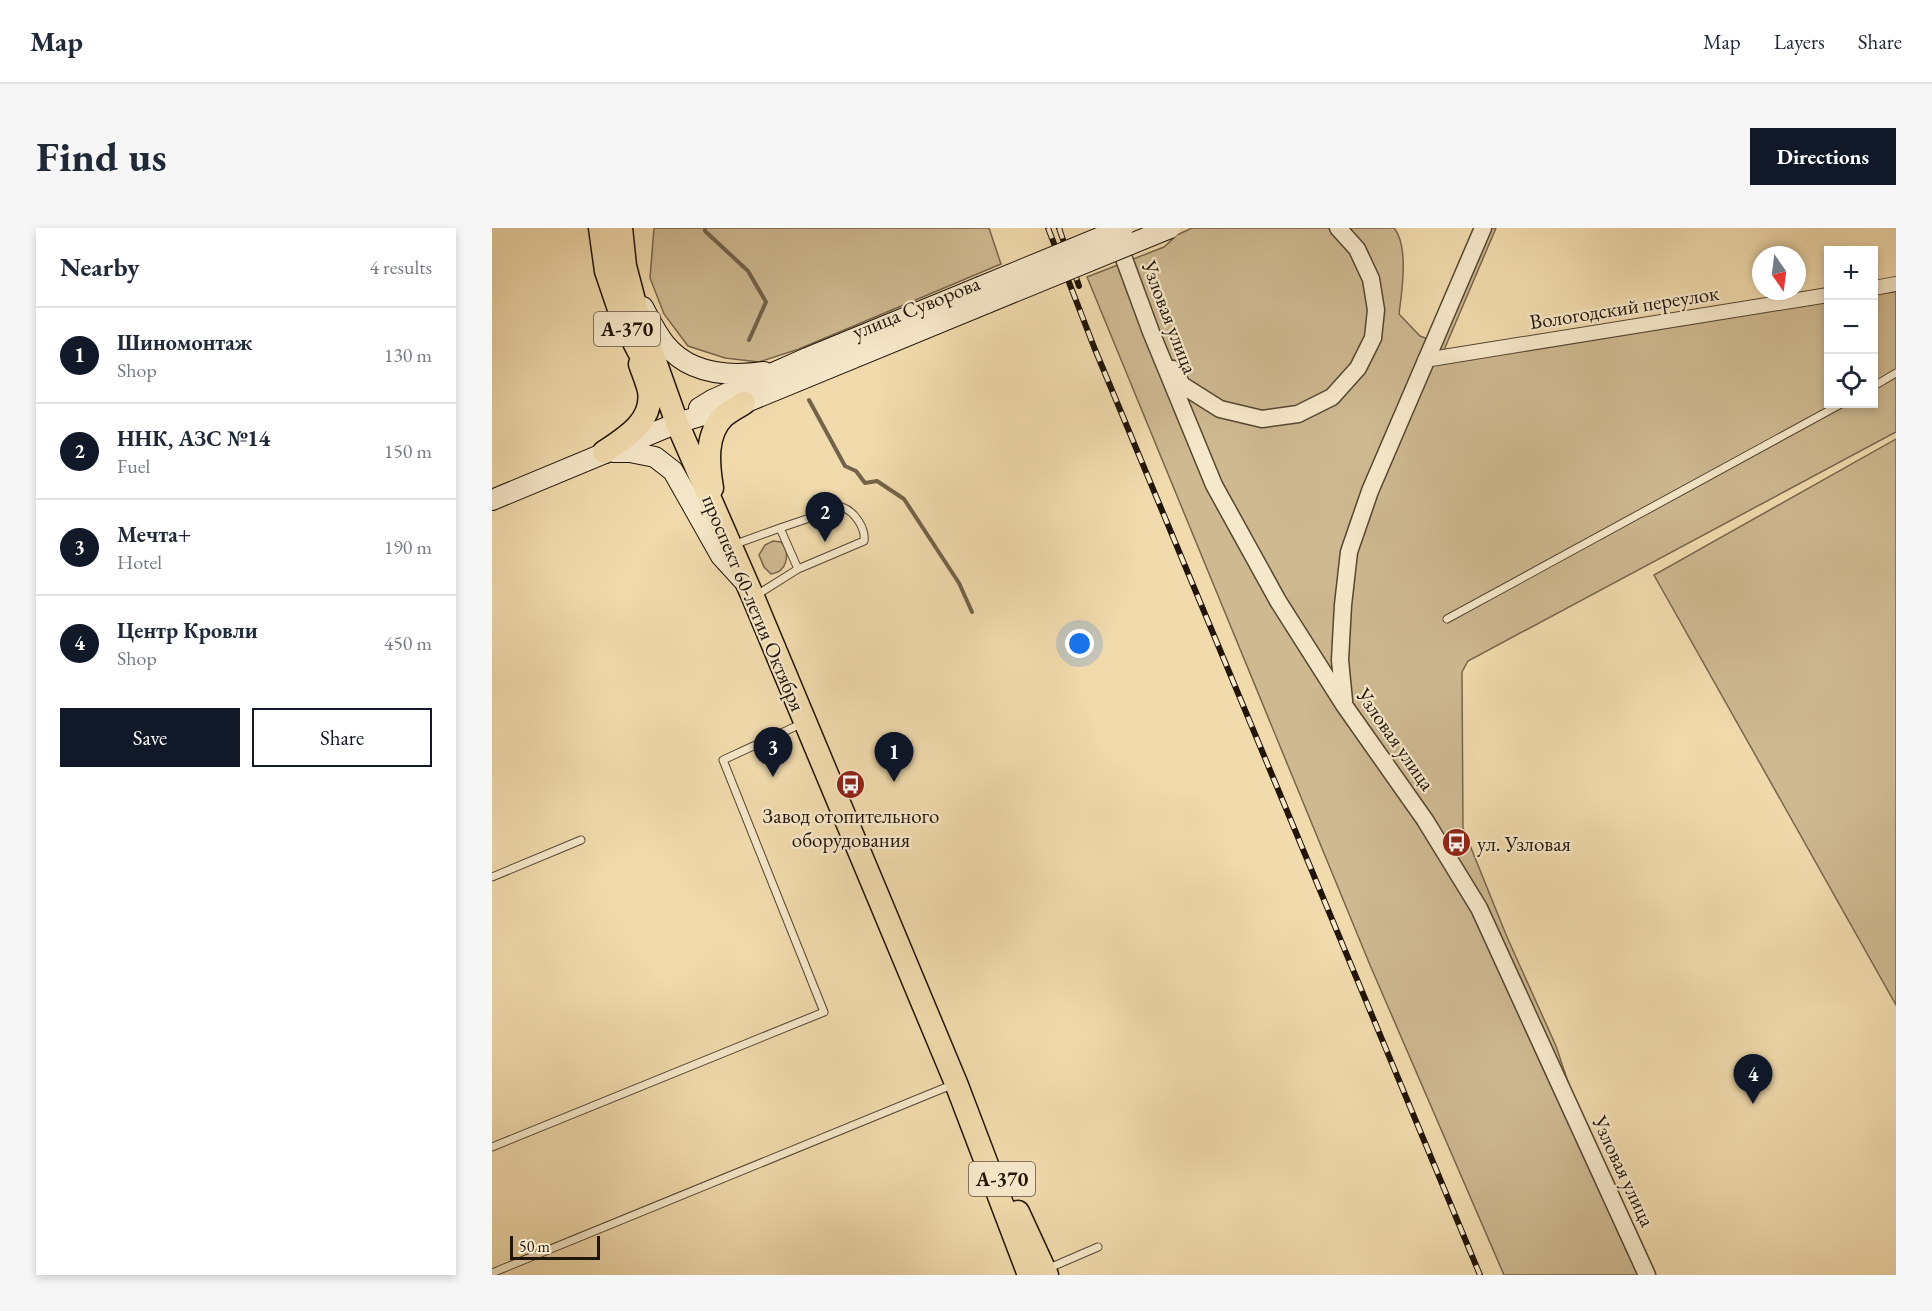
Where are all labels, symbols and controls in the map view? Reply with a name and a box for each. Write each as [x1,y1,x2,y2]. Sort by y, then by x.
text: Map [30,23,83,59]
text: Map [1703,28,1741,55]
text: Layers [1774,28,1825,55]
text: Share [1858,28,1902,55]
button: Directions [1750,128,1896,185]
text: Find us [36,129,167,184]
north arrow [1752,246,1806,300]
map controls [1824,246,1878,408]
button: + [1824,246,1878,300]
text: Nearby [60,250,140,284]
text: 4 results [369,254,432,280]
street label: Узловая улица [1136,255,1204,378]
street label: улица Суворова [848,269,984,345]
street label: Вологодский переулок [1527,279,1721,335]
button: − [1824,300,1878,354]
road number: А-370 [594,312,660,346]
text: Шиномонтаж [117,328,253,357]
text: 1 [74,342,85,368]
text: 130 m [384,342,432,368]
button: locate [1824,354,1878,408]
text: Shop [117,357,157,383]
text: ННК, АЗС №14 [117,424,270,453]
text: 2 [74,438,85,464]
text: 150 m [384,438,432,464]
text: Fuel [117,453,150,479]
street label: проспект 60-летия Октября [696,491,812,715]
pin: 2 [806,492,844,542]
text: Мечта+ [117,520,191,549]
text: 3 [74,534,85,560]
text: 190 m [384,534,432,560]
text: Hotel [117,549,162,575]
text: Центр Кровли [117,616,258,645]
your location [1065,629,1094,658]
text: 4 [74,630,85,656]
text: 450 m [384,630,432,656]
text: Shop [117,645,157,671]
street label: Узловая улица [1350,682,1442,796]
button: Save [60,708,240,767]
button: Share [252,708,432,767]
pin: 3 [754,728,792,777]
pin: 1 [874,732,914,782]
bus stop icon: Завод отопительного оборудования [835,768,867,800]
place label: Завод отопительного оборудования [763,802,939,853]
bus stop icon: ул. Узловая [1440,827,1472,859]
place label: ул. Узловая [1477,830,1571,857]
pin: 4 [1734,1054,1772,1104]
street label: Узловая улица [1586,1110,1662,1231]
road number: А-370 [969,1162,1035,1196]
scale bar [510,1233,600,1260]
text: 50 m [519,1236,550,1257]

